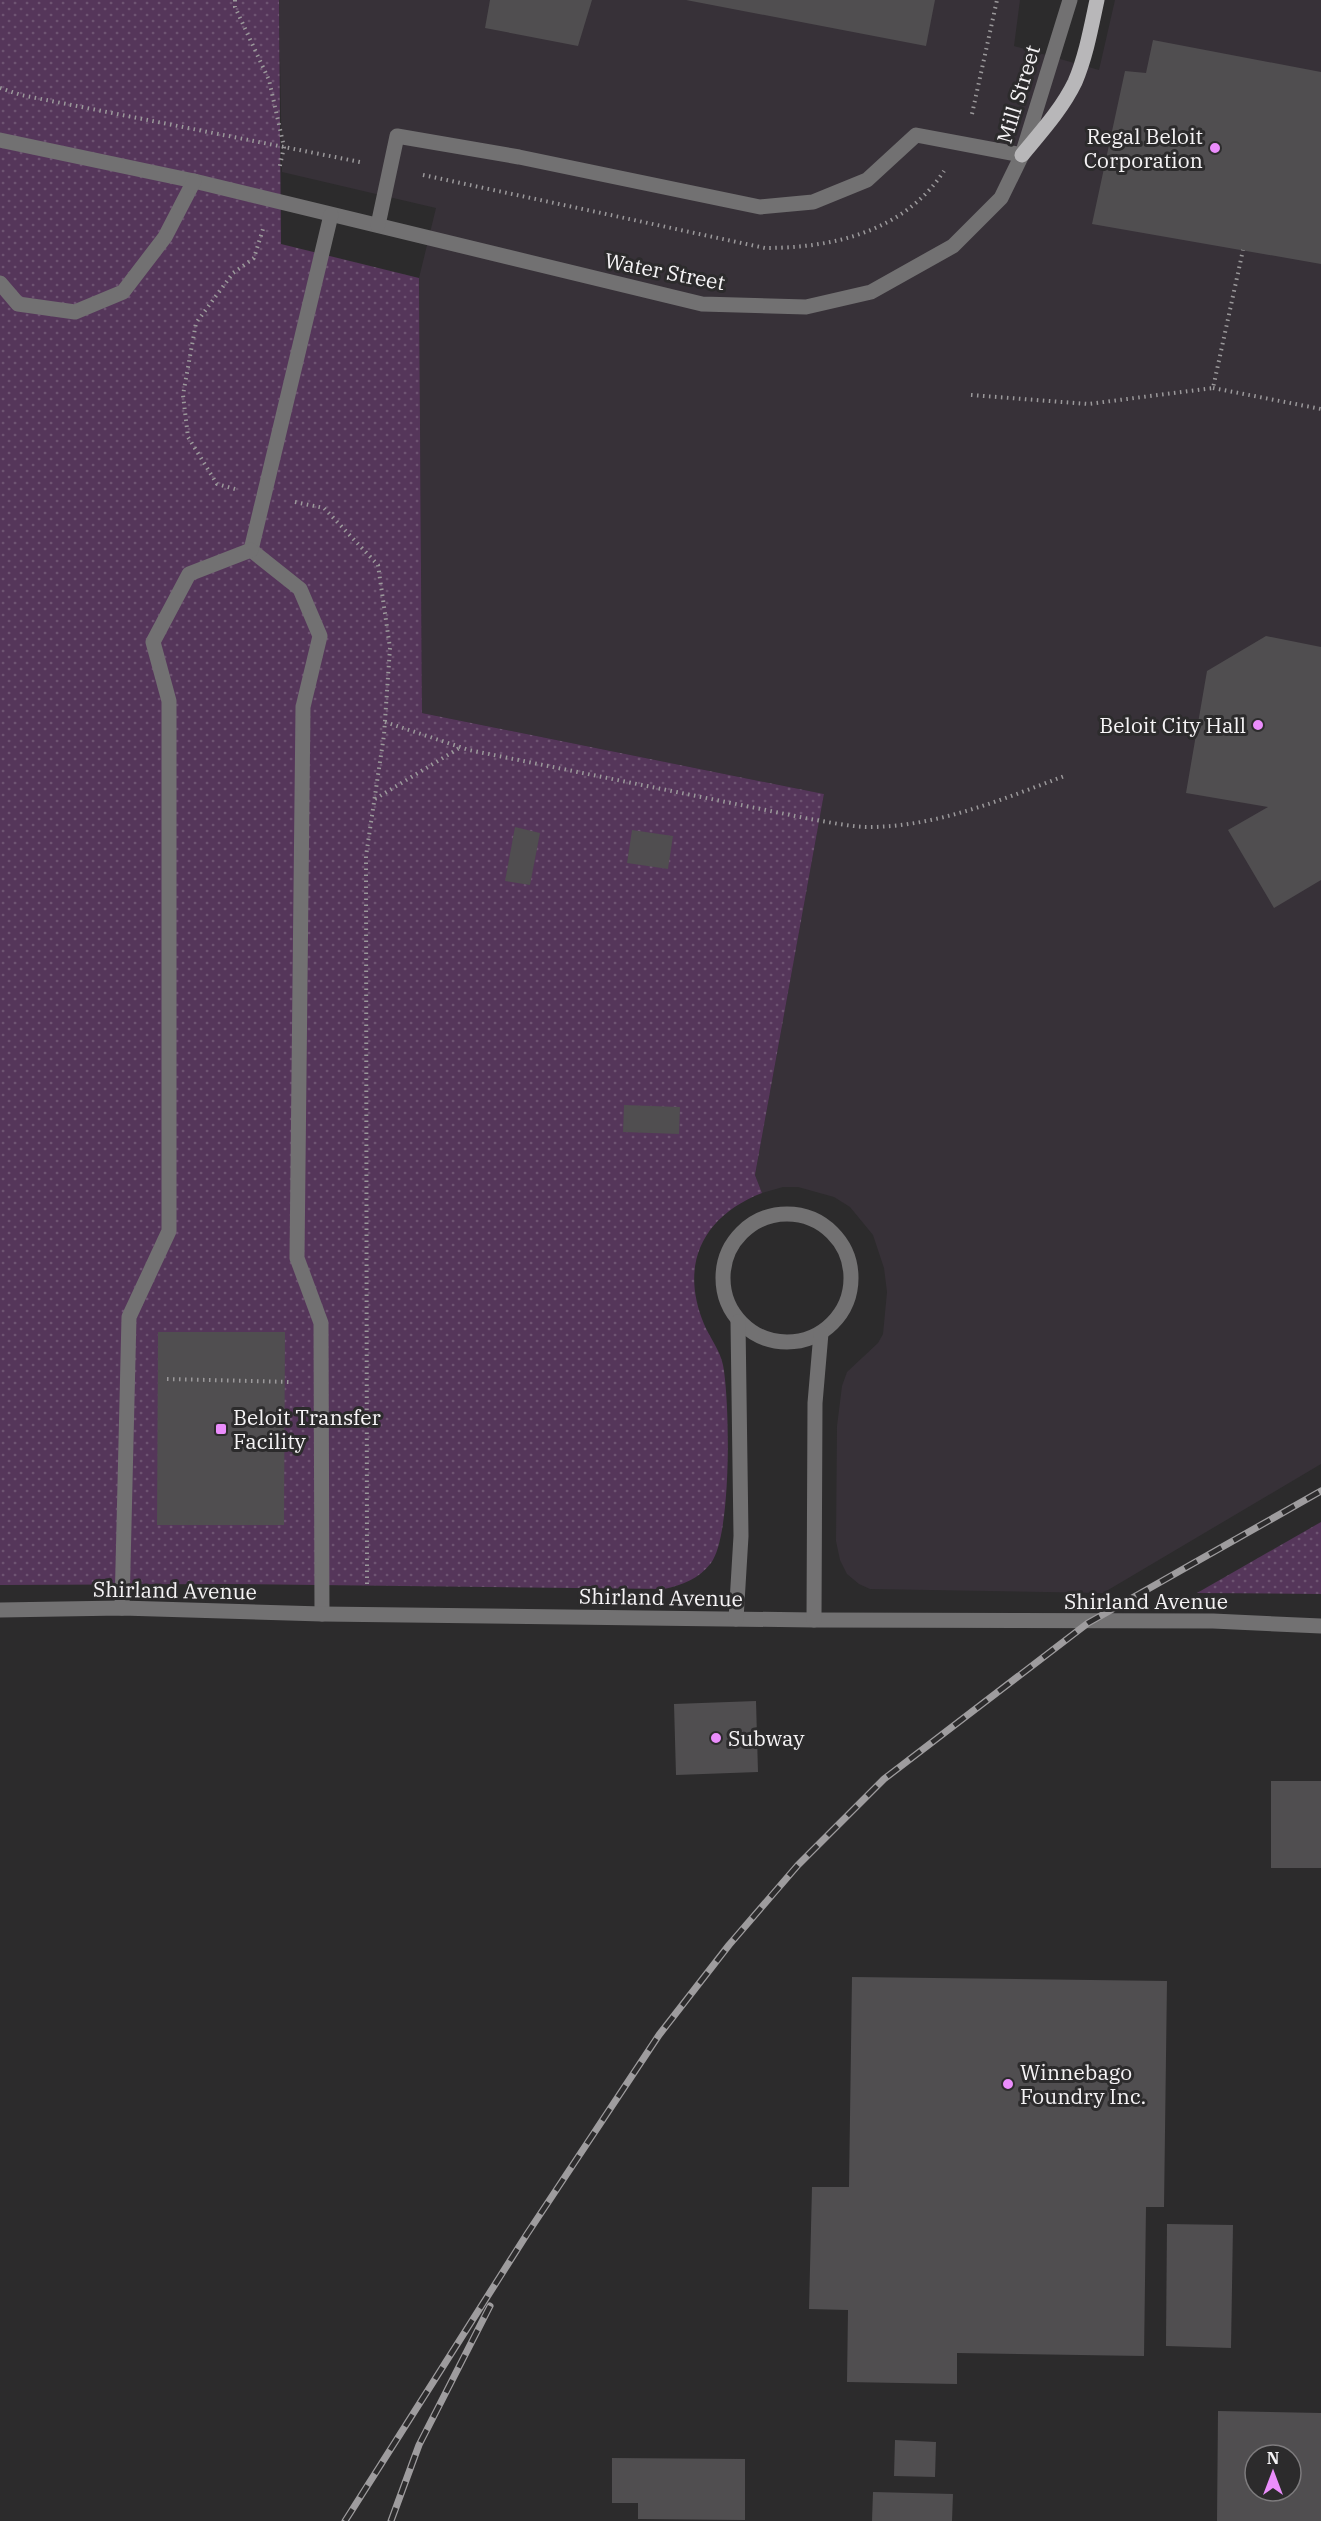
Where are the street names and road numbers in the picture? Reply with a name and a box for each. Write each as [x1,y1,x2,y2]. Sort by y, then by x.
street label: Mill Street [990,41,1046,147]
street label: Water Street [602,246,728,296]
street label: Shirland Avenue [93,1575,257,1605]
street label: Shirland Avenue [579,1582,743,1612]
street label: Shirland Avenue [1064,1587,1228,1615]

